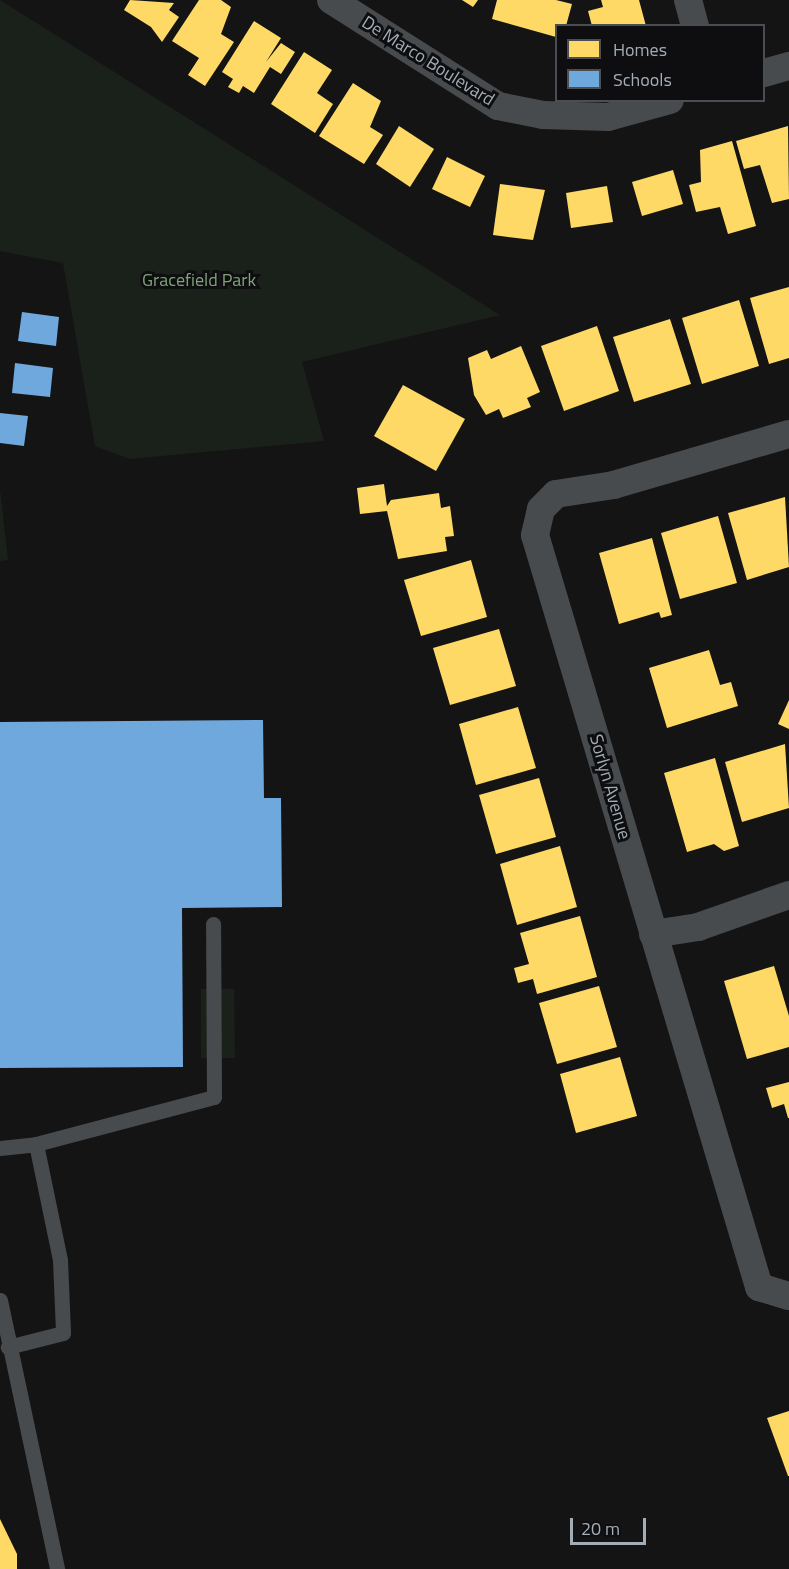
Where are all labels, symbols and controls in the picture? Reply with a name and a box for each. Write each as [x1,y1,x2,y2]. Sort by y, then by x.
street label: De Marco Boulevard [358,11,498,111]
legend [555,24,765,102]
text: Homes [613,36,667,63]
text: Schools [613,66,672,93]
park label: Gracefield Park [142,269,256,291]
street label: Sorlyn Avenue [585,732,635,842]
scale bar [573,1506,650,1544]
text: 20 m [581,1515,620,1542]

